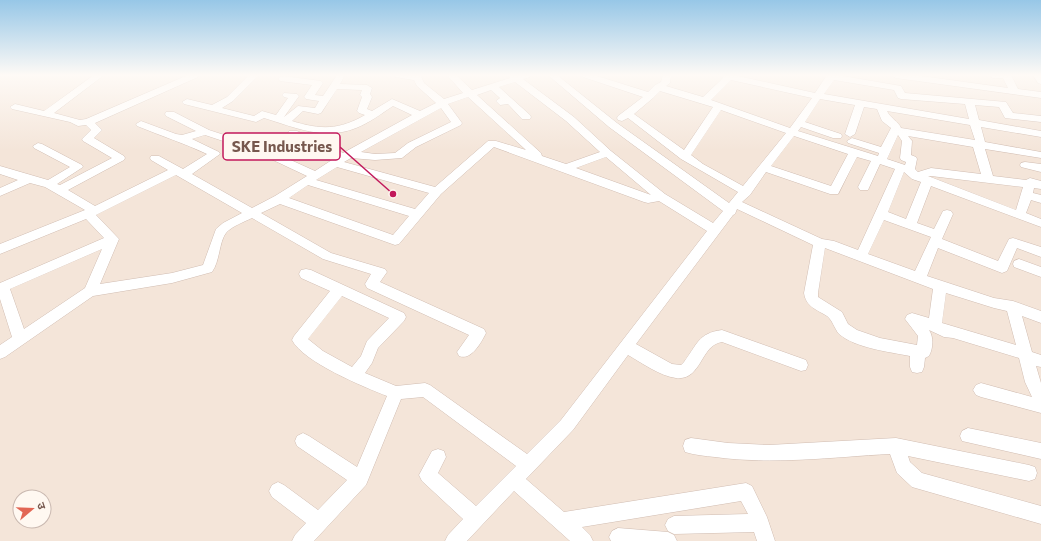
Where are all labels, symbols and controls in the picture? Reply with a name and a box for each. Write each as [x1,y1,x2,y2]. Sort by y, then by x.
callout: SKE Industries [223,133,340,160]
text: SKE Industries [232,137,332,155]
north arrow [12,489,52,529]
text: उ [35,500,49,511]

